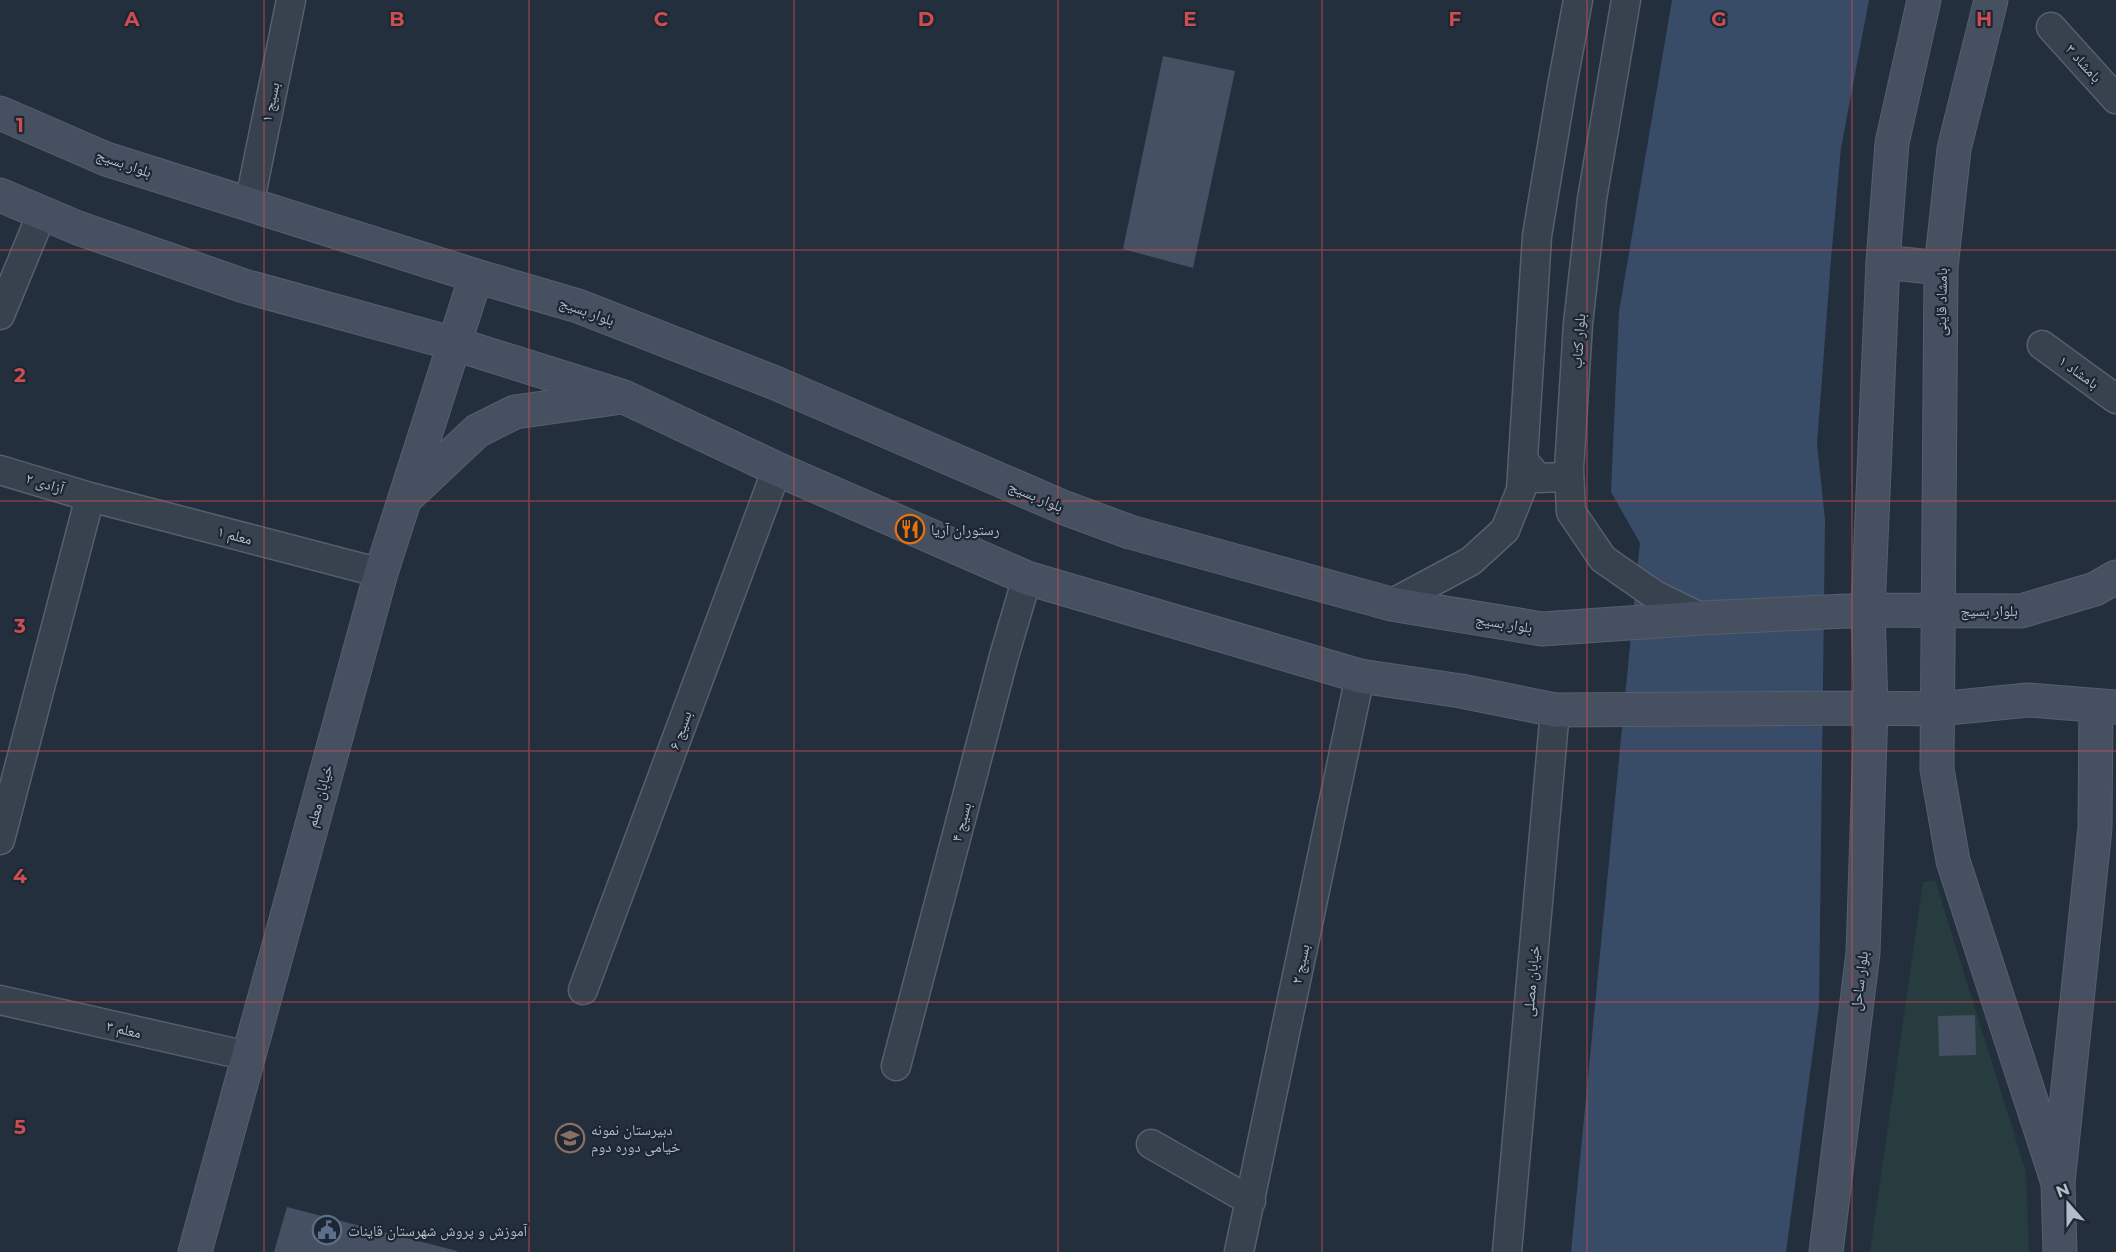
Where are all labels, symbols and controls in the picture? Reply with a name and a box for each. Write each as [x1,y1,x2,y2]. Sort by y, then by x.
text: A [123,7,140,31]
text: B [389,7,405,31]
text: C [654,7,669,31]
text: D [918,7,934,31]
text: E [1183,7,1197,31]
text: F [1449,7,1462,31]
text: G [1711,7,1727,31]
text: H [1976,7,1992,31]
street label: بامشاد ۳ [2062,40,2106,86]
street label: بسیج ۱ [257,80,284,124]
text: 1 [16,113,24,137]
street label: بلوار بسیج [93,145,154,182]
street label: بامشاد قاینی [1931,268,1952,336]
street label: بلوار بسیج [556,292,617,331]
street label: بلوار کتاب [1567,313,1589,369]
street label: بامشاد ۱ [2055,351,2103,393]
text: 2 [14,363,26,387]
street label: آزادی ۲ [23,468,68,499]
street label: بلوار بسیج [1005,476,1066,517]
restaurant icon: رستوران آریا [894,513,926,545]
place label: رستوران آریا [931,520,1000,540]
street label: معلم ۱ [215,521,255,550]
street label: بلوار بسیج [1960,601,2018,621]
street label: بلوار بسیج [1474,609,1534,638]
text: 3 [13,614,26,638]
street label: بسیج ۶ [664,708,697,752]
street label: خیابان معلم [302,762,338,830]
street label: بسیج ۴ [947,800,976,844]
text: 4 [13,864,27,888]
street label: بسیج ۲ [1287,942,1314,986]
street label: خیابان مصلی [1518,944,1545,1018]
street label: بلوار ساحل [1846,950,1873,1012]
street label: معلم ۳ [104,1016,144,1043]
text: 5 [14,1115,26,1139]
place label: دبیرستان نمونه خیامی دوره دوم [591,1120,681,1157]
school or university icon: دبیرستان نمونه خیامی دوره دوم [554,1122,586,1154]
north arrow [2038,1174,2098,1234]
text: N [2053,1179,2072,1202]
public building icon: آموزش و پروش شهرستان قاینات [311,1214,343,1246]
place label: آموزش و پروش شهرستان قاینات [348,1221,528,1241]

